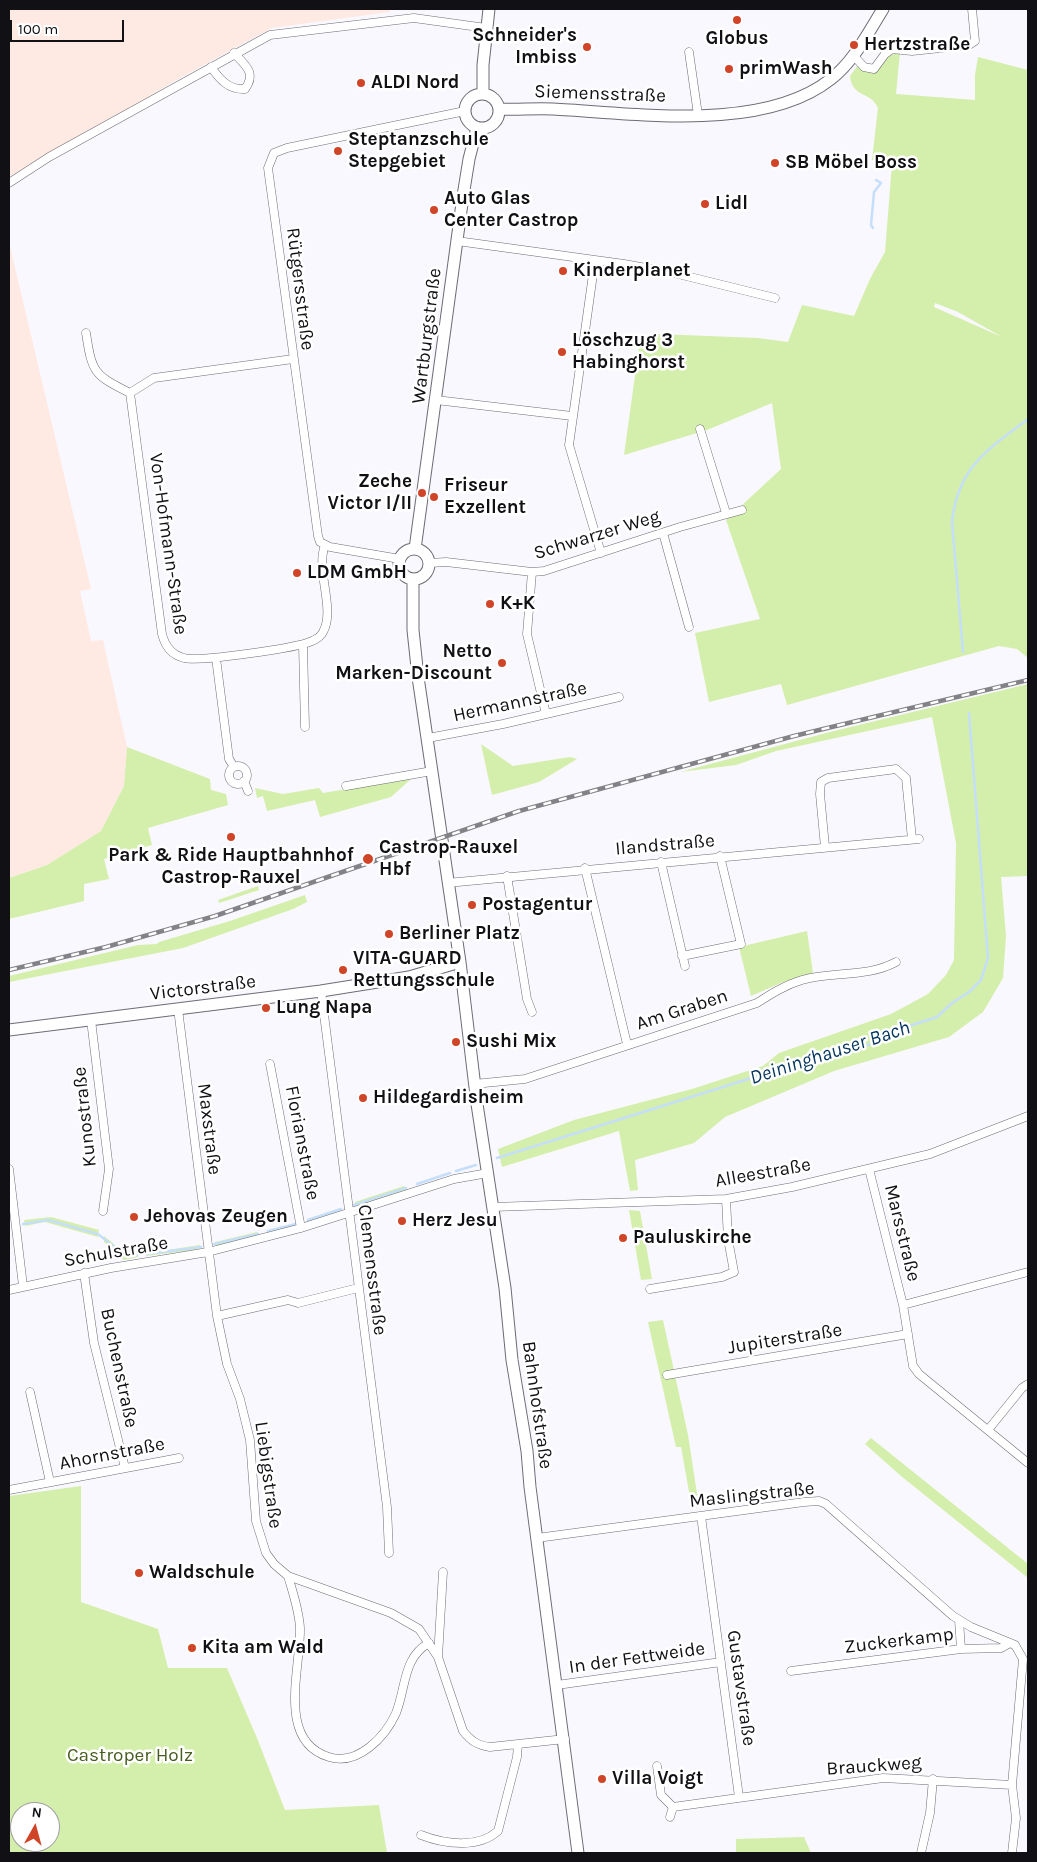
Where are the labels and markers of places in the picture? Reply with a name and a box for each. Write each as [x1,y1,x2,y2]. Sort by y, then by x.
marker: Globus [731,14,743,26]
place label: Schneider's Imbiss [472,25,577,69]
place label: Globus [705,28,769,50]
place label: Hertzstraße [864,34,970,56]
marker: Hertzstraße [848,39,860,51]
marker: Schneider's Imbiss [581,41,593,53]
place label: primWash [739,58,833,80]
marker: primWash [723,63,735,75]
place label: ALDI Nord [371,72,459,94]
marker: ALDI Nord [355,77,367,89]
place label: Steptanzschule Stepgebiet [348,129,489,173]
marker: Steptanzschule Stepgebiet [332,145,344,157]
place label: SB Möbel Boss [785,152,917,174]
marker: SB Möbel Boss [769,157,781,169]
place label: Auto Glas Center Castrop [444,188,578,232]
place label: Lidl [715,193,748,215]
marker: Lidl [699,198,711,210]
marker: Auto Glas Center Castrop [428,204,440,216]
place label: Kinderplanet [573,260,691,282]
marker: Kinderplanet [557,265,569,277]
place label: Löschzug 3 Habinghorst [572,330,685,374]
marker: Löschzug 3 Habinghorst [556,346,568,358]
place label: Zeche Victor I/II [327,471,412,515]
place label: Friseur Exzellent [444,475,526,519]
marker: Zeche Victor I/II [416,487,428,499]
marker: Friseur Exzellent [428,491,440,503]
place label: LDM GmbH [307,562,407,584]
marker: LDM GmbH [291,567,303,579]
place label: K+K [500,593,535,615]
marker: K+K [484,598,496,610]
place label: Netto Marken-Discount [335,641,492,685]
marker: Netto Marken-Discount [496,657,508,669]
marker: Park & Ride Hauptbahnhof Castrop-Rauxel [225,831,237,843]
place label: Castrop-Rauxel Hbf [379,837,518,881]
place label: Park & Ride Hauptbahnhof Castrop-Rauxel [108,845,354,889]
marker: Castrop-Rauxel Hbf [361,852,375,866]
place label: Postagentur [482,894,592,916]
marker: Postagentur [466,899,478,911]
place label: Berliner Platz [399,923,520,945]
marker: Berliner Platz [383,928,395,940]
place label: VITA-GUARD Rettungsschule [353,948,495,992]
marker: VITA-GUARD Rettungsschule [337,964,349,976]
place label: Lung Napa [276,997,372,1019]
marker: Lung Napa [260,1002,272,1014]
place label: Sushi Mix [466,1031,556,1053]
marker: Sushi Mix [450,1036,462,1048]
place label: Hildegardisheim [373,1087,524,1109]
marker: Hildegardisheim [357,1092,369,1104]
place label: Jehovas Zeugen [144,1206,288,1228]
place label: Herz Jesu [412,1210,498,1232]
marker: Jehovas Zeugen [128,1211,140,1223]
marker: Herz Jesu [396,1215,408,1227]
place label: Pauluskirche [633,1227,752,1249]
marker: Pauluskirche [617,1232,629,1244]
place label: Waldschule [149,1562,254,1584]
marker: Waldschule [133,1567,145,1579]
place label: Kita am Wald [202,1637,324,1659]
marker: Kita am Wald [186,1642,198,1654]
place label: Villa Voigt [612,1768,703,1790]
marker: Villa Voigt [596,1773,608,1785]

